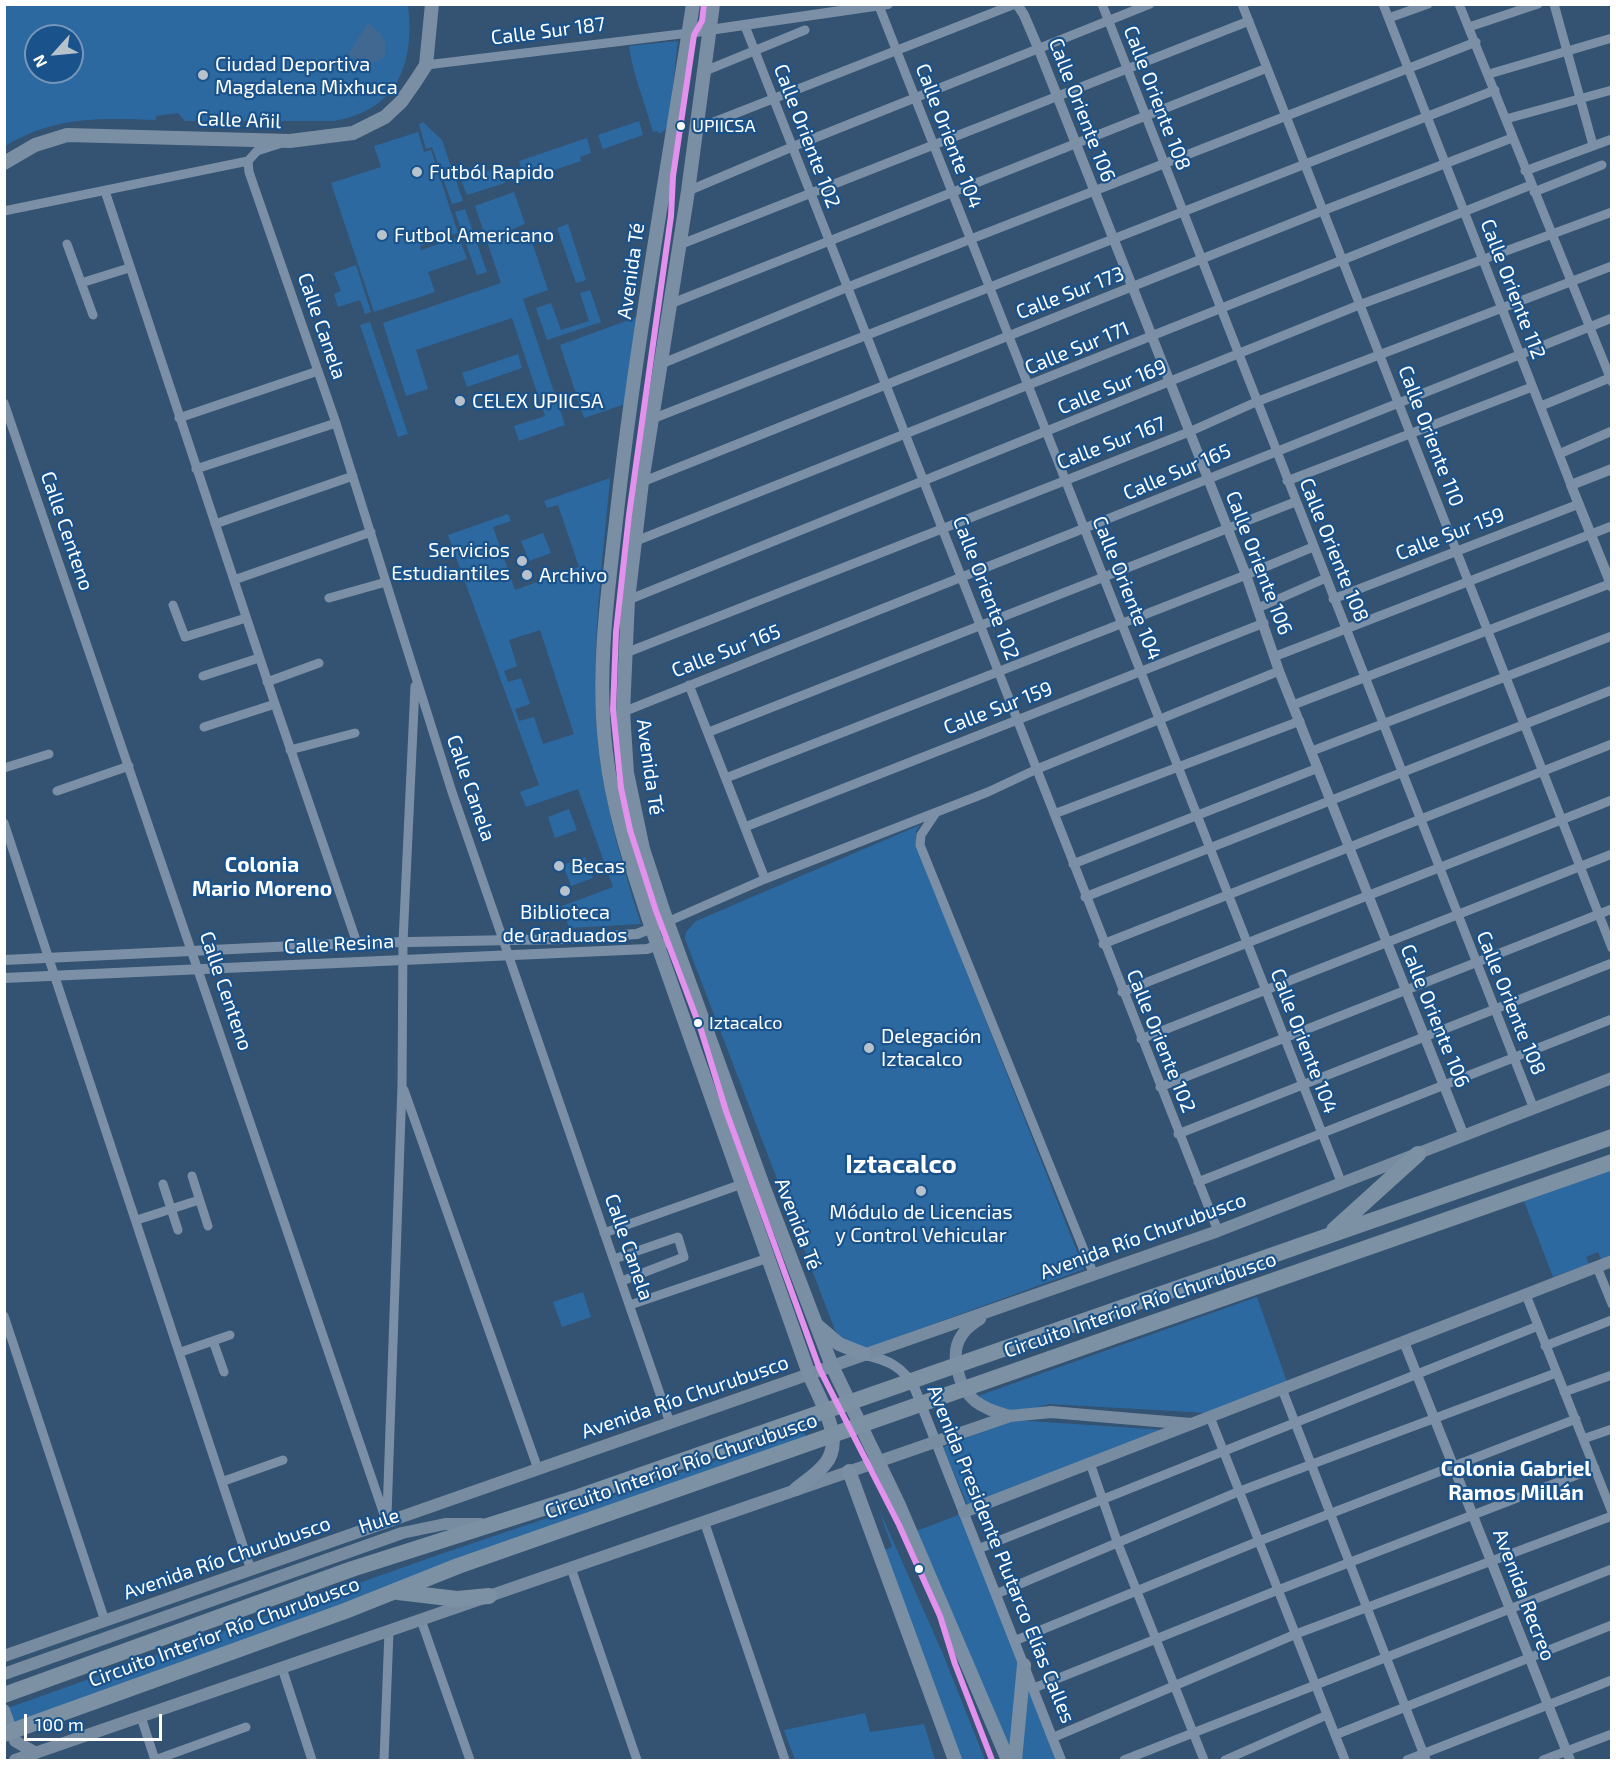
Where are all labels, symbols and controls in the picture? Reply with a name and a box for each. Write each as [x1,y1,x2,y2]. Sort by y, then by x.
street label: Calle Sur 187 [490,12,606,50]
street label: Calle Oriente 108 [1118,22,1196,174]
north arrow [24,24,84,84]
street label: Calle Oriente 106 [1043,35,1121,185]
text: N [28,52,50,71]
place label: Ciudad Deportiva Magdalena Mixhuca [215,52,398,99]
street label: Calle Oriente 104 [910,60,988,212]
street label: Calle Oriente 102 [769,61,845,211]
marker: Ciudad Deportiva Magdalena Mixhuca [196,68,210,82]
street label: Calle Añil [196,107,282,133]
place label: UPIICSA [692,115,756,137]
marker: UPIICSA [675,120,687,132]
place label: Futból Rapido [429,160,554,184]
marker: Futból Rapido [410,165,424,179]
street label: Calle Oriente 112 [1475,216,1551,362]
street label: Avenida Té [612,221,650,321]
place label: Futbol Americano [394,223,554,247]
marker: Futbol Americano [375,228,389,242]
street label: Calle Sur 173 [1013,261,1127,325]
street label: Calle Canela [293,270,351,382]
street label: Calle Sur 171 [1021,316,1133,380]
street label: Calle Sur 169 [1054,354,1170,420]
street label: Calle Oriente 110 [1393,362,1469,510]
place label: CELEX UPIICSA [472,389,603,413]
marker: CELEX UPIICSA [453,394,467,408]
street label: Calle Sur 167 [1053,411,1169,475]
street label: Calle Sur 165 [1120,439,1234,505]
street label: Calle Centeno [35,468,99,594]
street label: Calle Oriente 108 [1294,475,1374,625]
street label: Calle Oriente 106 [1220,488,1298,638]
street label: Calle Sur 159 [1392,502,1508,566]
street label: Calle Oriente 104 [1087,512,1167,664]
street label: Calle Oriente 102 [948,513,1024,663]
place label: Servicios Estudiantiles [391,538,510,585]
marker: Servicios Estudiantiles [515,554,529,568]
place label: Archivo [539,563,607,587]
marker: Archivo [520,568,534,582]
street label: Calle Sur 165 [668,619,784,683]
street label: Calle Sur 159 [940,676,1056,740]
street label: Avenida Té [631,717,669,817]
street label: Calle Canela [442,732,500,844]
district label: Colonia Mario Moreno [192,852,332,902]
place label: Becas [571,854,625,878]
marker: Becas [552,859,566,873]
marker: Biblioteca de Graduados [558,884,572,898]
place label: Biblioteca de Graduados [502,900,628,947]
street label: Calle Centeno [194,928,258,1054]
street label: Calle Oriente 108 [1471,928,1551,1078]
street label: Calle Resina [283,929,395,959]
street label: Calle Oriente 106 [1395,941,1475,1091]
street label: Calle Oriente 104 [1265,965,1343,1117]
street label: Calle Oriente 102 [1121,966,1201,1116]
place label: Iztacalco [709,1012,783,1034]
marker: Iztacalco [692,1017,704,1029]
place label: Delegación Iztacalco [881,1024,981,1071]
marker: Delegación Iztacalco [862,1041,876,1055]
district label: Iztacalco [845,1148,957,1180]
street label: Avenida Té [769,1174,827,1274]
marker: Módulo de Licencias y Control Vehicular [914,1184,928,1198]
street label: Avenida Río Churubusco [1037,1187,1249,1285]
street label: Calle Canela [600,1191,658,1303]
place label: Módulo de Licencias y Control Vehicular [829,1200,1013,1247]
street label: Circuito Interior Río Churubusco [1001,1247,1279,1363]
street label: Avenida Río Churubusco [578,1350,792,1444]
street label: Avenida Presidente Plutarco Elías Calles [922,1381,1080,1727]
street label: Circuito Interior Río Churubusco [542,1408,820,1524]
district label: Colonia Gabriel Ramos Millán [1441,1456,1591,1506]
street label: Hule [356,1503,402,1539]
street label: Avenida Río Churubusco [120,1511,334,1605]
street label: Avenida Recreo [1488,1526,1560,1664]
unlabelled marker [913,1563,925,1575]
street label: Circuito Interior Río Churubusco [85,1572,363,1692]
scale bar [27,1702,165,1740]
text: 100 m [35,1713,84,1735]

